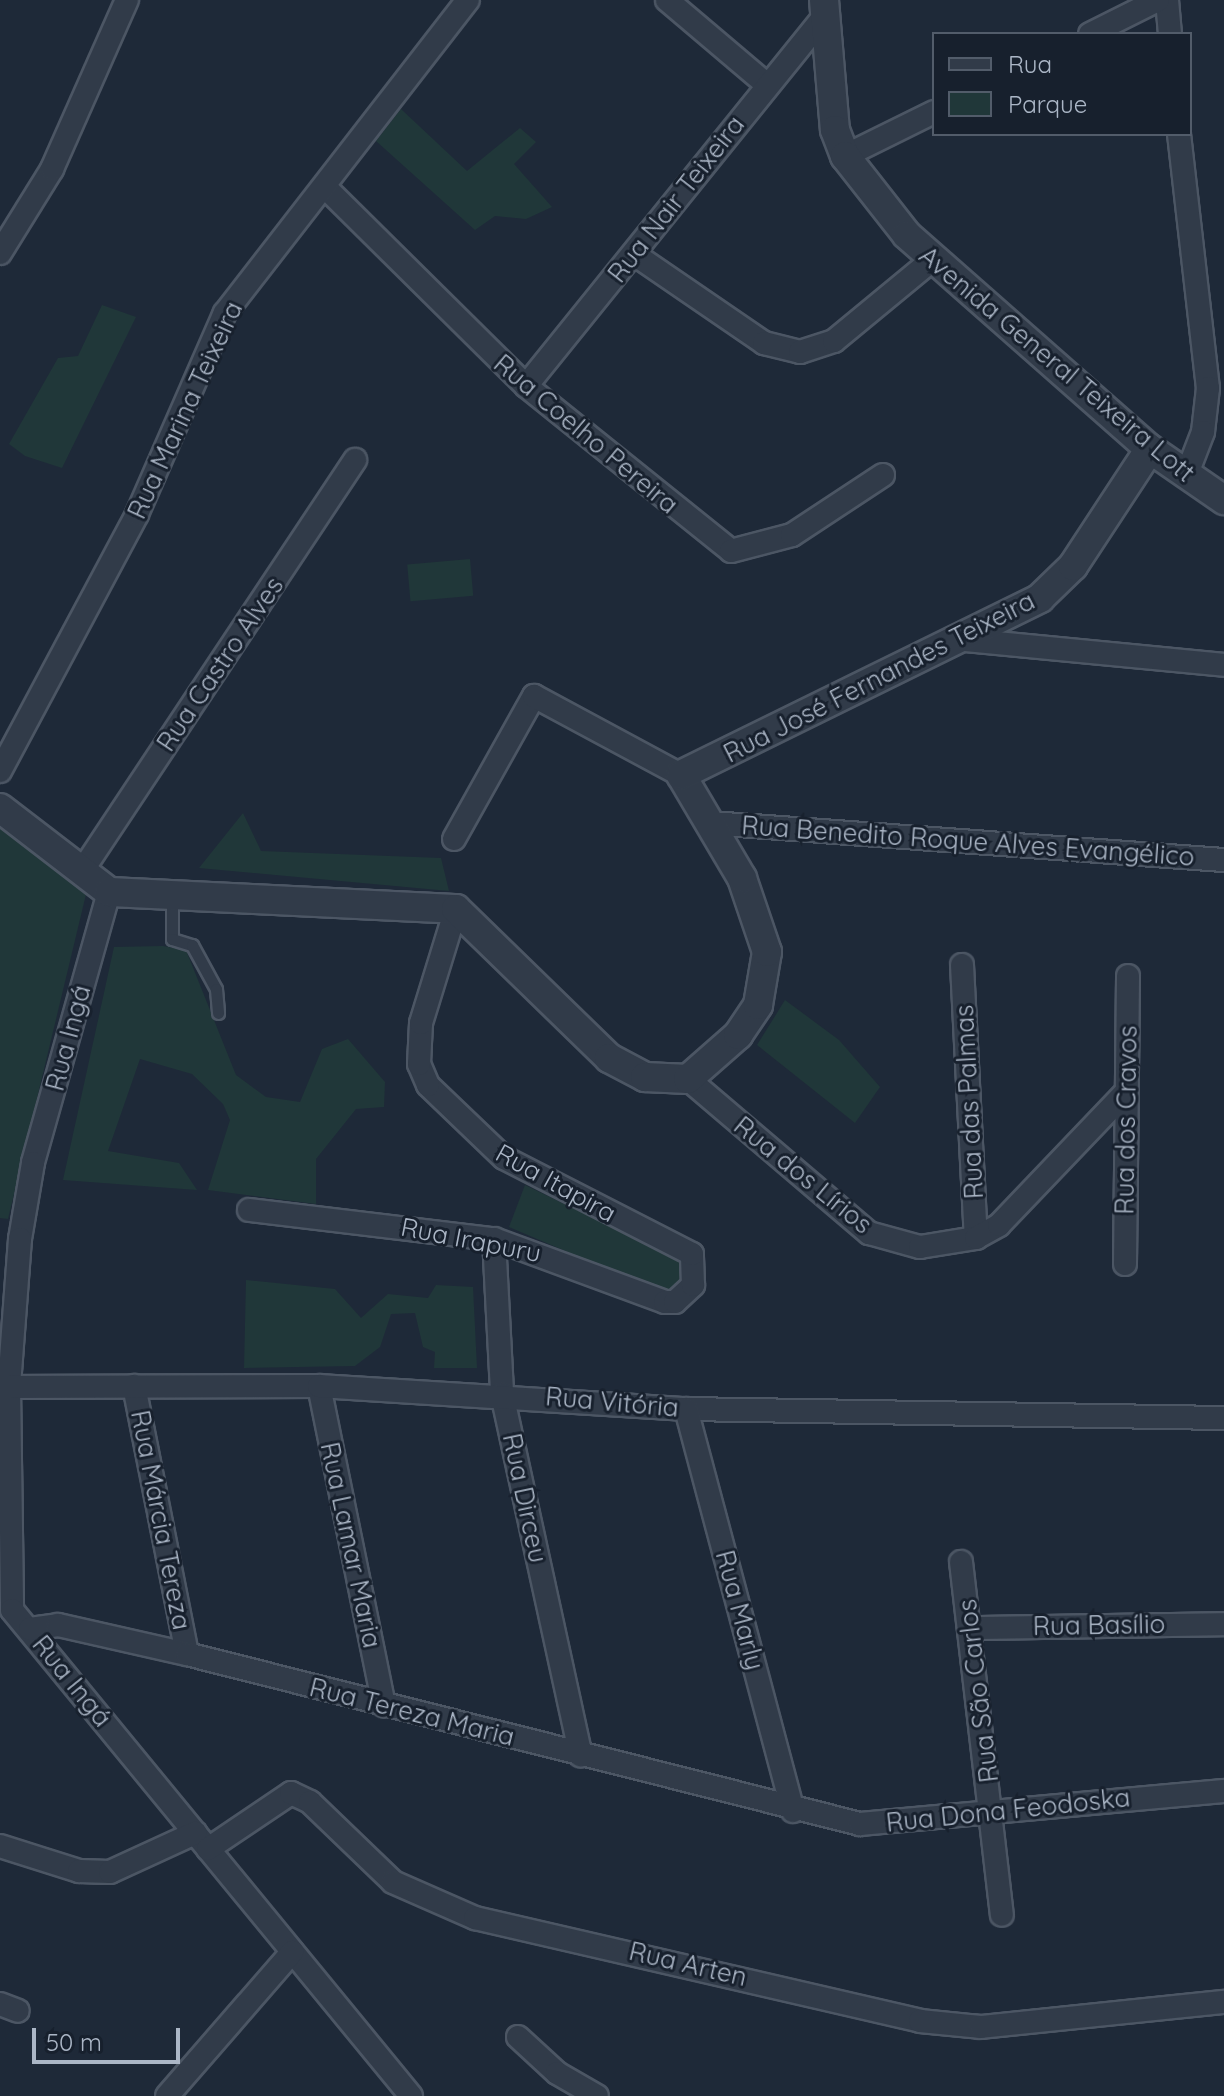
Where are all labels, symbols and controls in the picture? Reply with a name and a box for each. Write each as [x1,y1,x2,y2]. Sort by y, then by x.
legend [932,32,1192,136]
text: Rua [1008,49,1052,79]
text: Parque [1008,89,1087,119]
street label: Rua Nair Teixeira [601,109,751,289]
street label: Avenida General Teixeira Lott [913,240,1201,488]
street label: Rua Marina Teixeira [121,296,249,524]
street label: Rua Coelho Pereira [488,348,684,520]
street label: Rua Castro Alves [150,571,290,757]
street label: Rua José Fernandes Teixeira [718,585,1040,769]
street label: Rua Benedito Roque Alves Evangélico [740,810,1196,872]
street label: Rua Ingá [39,982,97,1094]
street label: Rua das Palmas [948,1004,990,1200]
street label: Rua dos Cravos [1109,1025,1143,1215]
street label: Rua dos Lírios [728,1110,878,1240]
street label: Rua Itapira [490,1137,622,1229]
street label: Rua Irapuru [398,1211,544,1269]
street label: Rua Vitória [544,1381,680,1423]
street label: Rua Márcia Tereza [124,1408,198,1632]
street label: Rua Dirceu [496,1430,554,1566]
street label: Rua Lamar Maria [314,1439,388,1651]
street label: Rua Marly [709,1547,771,1673]
street label: Rua São Carlos [951,1598,1005,1784]
street label: Rua Basílio [1032,1608,1166,1642]
street label: Rua Ingá [26,1629,118,1733]
street label: Rua Tereza Maria [306,1671,518,1753]
street label: Rua Dona Feodoska [884,1782,1132,1838]
street label: Rua Arten [626,1935,750,1993]
scale bar [36,2012,184,2062]
text: 50 m [46,2027,102,2057]

